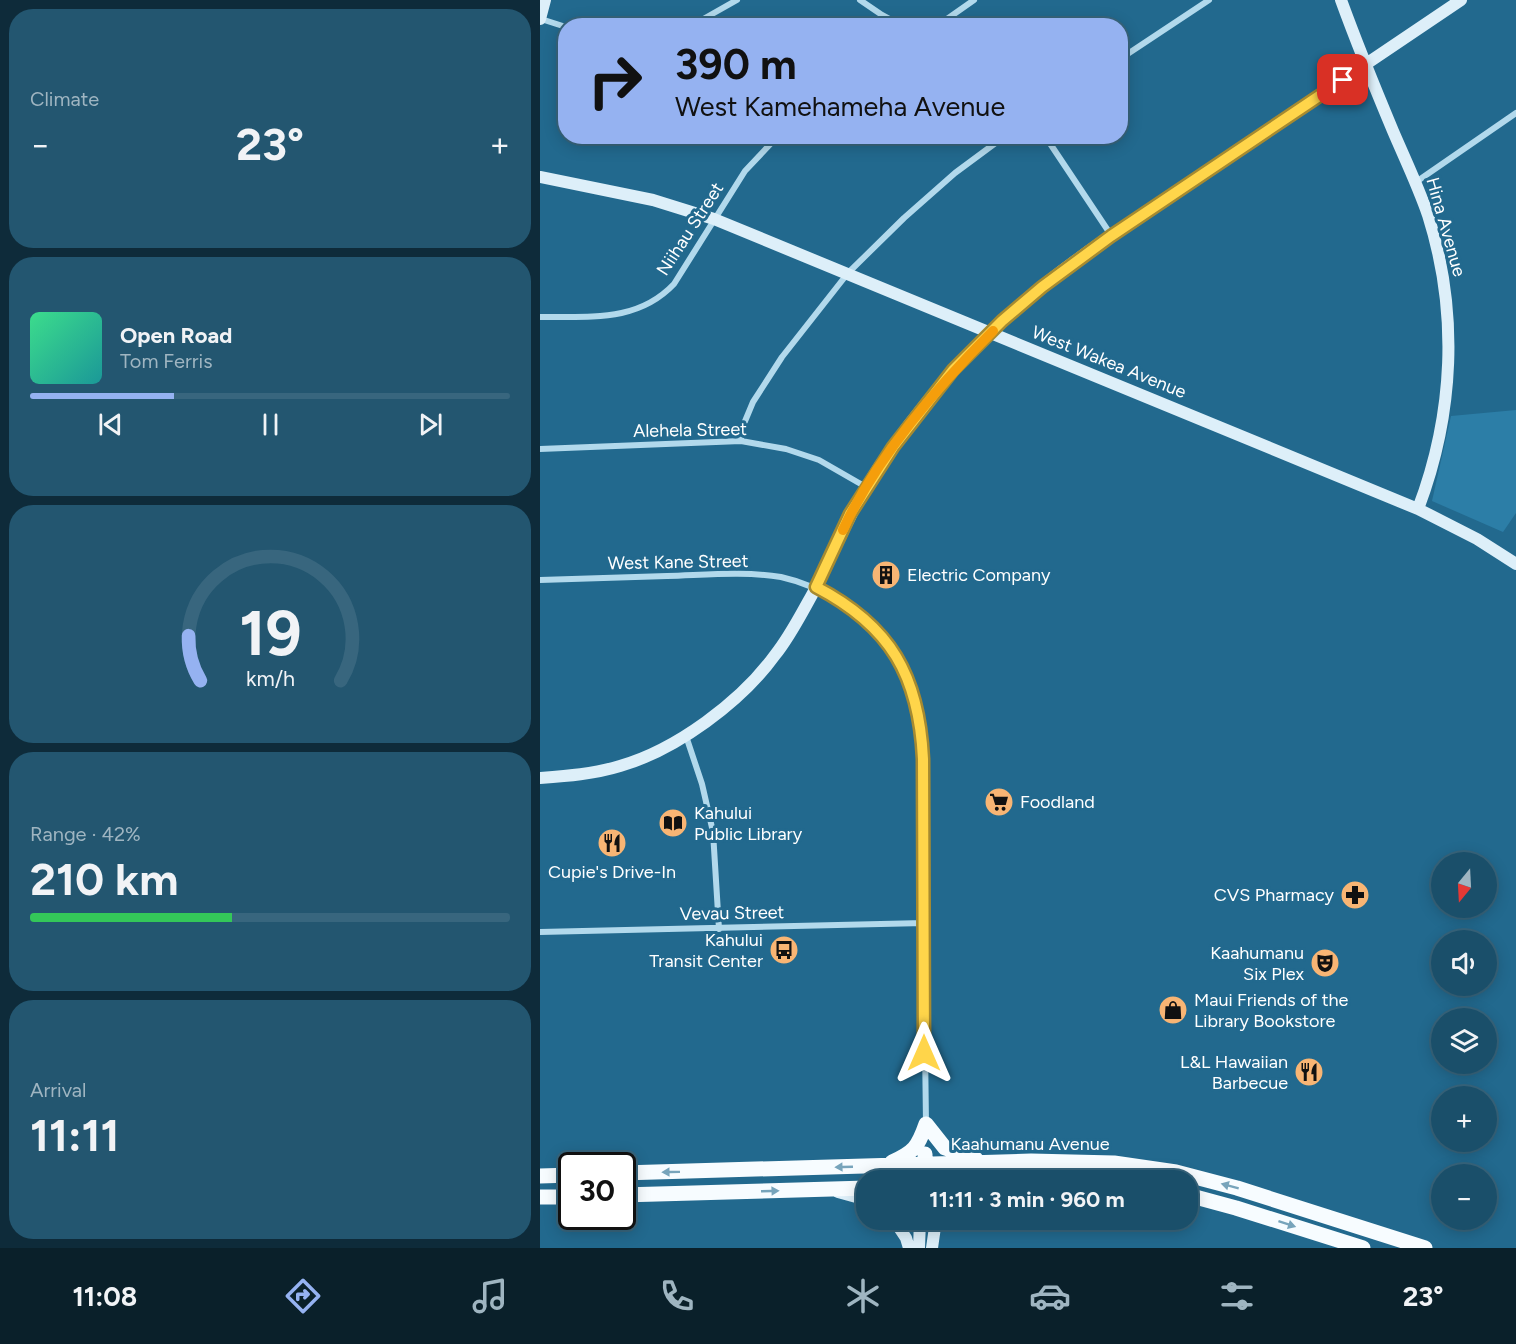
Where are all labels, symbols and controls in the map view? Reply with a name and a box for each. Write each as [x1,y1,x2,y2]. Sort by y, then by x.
text: 390 m [675,39,797,90]
icon: right [576,42,654,120]
pin [1317,54,1368,105]
icon: arrive [1326,63,1359,96]
text: Climate [30,87,99,111]
text: West Kamehameha Avenue [675,90,1005,123]
text: 23° [236,117,304,171]
text: − [30,125,51,164]
text: + [489,125,510,164]
street label: Hina Avenue [1421,175,1471,279]
street label: Niihau Street [652,178,728,280]
street label: West Wakea Avenue [1029,321,1190,403]
text: Open Road [120,322,232,349]
text: Tom Ferris [120,349,213,373]
icon: previous [94,408,127,441]
icon: pause [254,408,287,441]
icon: next [414,408,447,441]
street label: Alehela Street [633,418,747,442]
street label: West Kane Street [607,550,749,574]
building icon: Electric Company [870,559,902,591]
place label: Electric Company [907,564,1051,586]
text: 19 [239,596,301,671]
text: km/h [246,666,294,691]
supermarket icon: Foodland [983,786,1015,818]
place label: Foodland [1020,791,1095,813]
place label: Kahului Public Library [694,802,803,845]
library icon: Kahului Public Library [657,807,689,839]
text: Range · 42% [30,822,141,846]
restaurant icon: Cupie's Drive-In [596,827,628,859]
text: 210 km [30,852,178,906]
north arrow [1431,852,1497,918]
map controls [1431,852,1497,1230]
place label: Cupie's Drive-In [548,861,676,883]
pharmacy icon: CVS Pharmacy [1339,879,1371,911]
place label: CVS Pharmacy [1214,884,1335,906]
street label: Vevau Street [680,901,785,925]
place label: Kahului Transit Center [649,929,763,972]
button: sound [1431,930,1497,996]
bus stop icon: Kahului Transit Center [768,934,800,966]
place label: Kaahumanu Six Plex [1210,942,1304,985]
theatre icon: Kaahumanu Six Plex [1309,947,1341,979]
place label: Maui Friends of the Library Bookstore [1194,989,1349,1032]
shop icon: Maui Friends of the Library Bookstore [1157,994,1189,1026]
button: layers [1431,1008,1497,1074]
position arrow [892,1021,956,1085]
place label: L&L Hawaiian Barbecue [1180,1051,1288,1094]
restaurant icon: L&L Hawaiian Barbecue [1293,1056,1325,1088]
text: Arrival [30,1078,86,1102]
button: + [1431,1086,1497,1152]
text: 11:11 [30,1108,120,1162]
street label: Kaahumanu Avenue [950,1133,1110,1155]
speed limit sign: 30 [558,1152,636,1230]
one-way arrow [834,1163,853,1172]
button: − [1431,1164,1497,1230]
one-way arrow [662,1167,681,1177]
one-way arrow [1221,1181,1239,1190]
one-way arrow [760,1186,779,1196]
text: 11:11 · 3 min · 960 m [929,1186,1125,1213]
one-way arrow [1278,1220,1296,1229]
icon: directions [282,1275,324,1317]
icon: music [469,1275,511,1317]
icon: phone [656,1275,698,1317]
icon: climate [842,1275,884,1317]
icon: car [1029,1275,1071,1317]
icon: filters [1216,1275,1258,1317]
text: 11:08 [72,1280,137,1313]
text: 23° [1403,1280,1444,1313]

